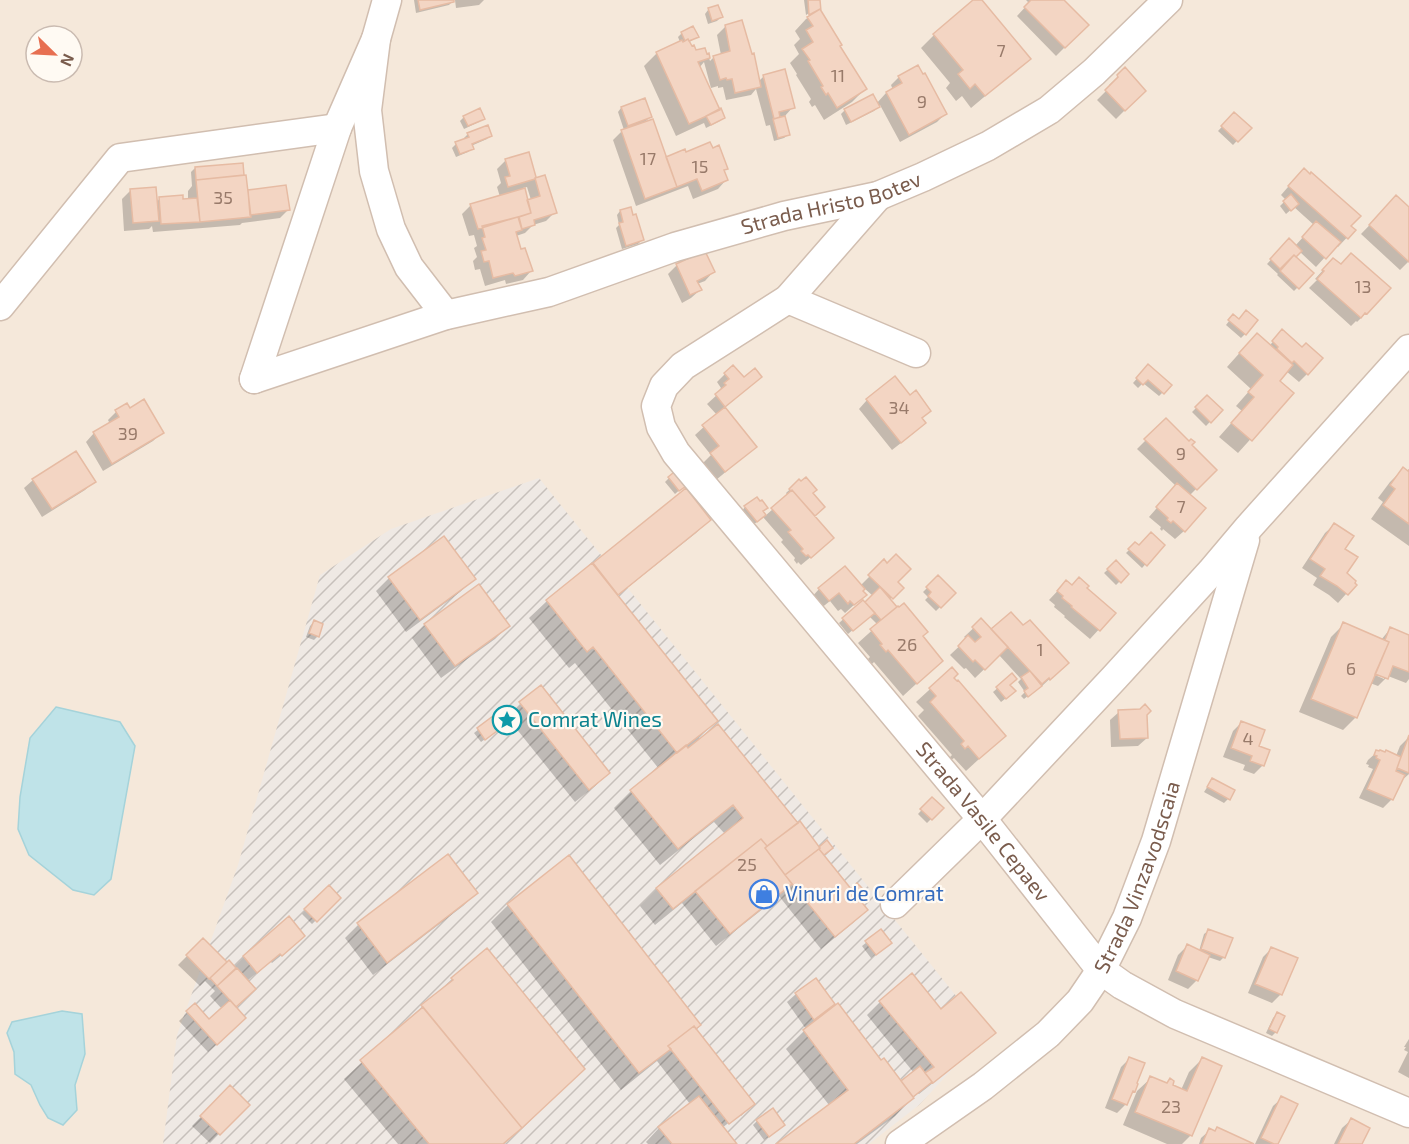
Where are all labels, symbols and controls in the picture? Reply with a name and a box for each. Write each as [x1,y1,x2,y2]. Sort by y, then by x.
north arrow [24,24,84,84]
house number: 7 [996,39,1006,61]
text: N [57,51,79,69]
house number: 11 [831,64,845,86]
house number: 9 [917,90,927,112]
house number: 17 [640,147,656,169]
house number: 15 [692,155,708,177]
street label: Strada Hristo Botev [738,165,925,239]
house number: 35 [213,186,233,208]
house number: 13 [1354,275,1372,297]
house number: 34 [888,396,910,418]
house number: 39 [118,422,138,444]
house number: 9 [1176,442,1186,464]
house number: 7 [1176,495,1186,517]
house number: 26 [897,633,917,655]
house number: 1 [1036,638,1044,660]
house number: 6 [1346,657,1356,679]
place icon: Comrat Wines [491,704,523,736]
place label: Comrat Wines [528,706,662,731]
house number: 4 [1242,727,1254,749]
street label: Strada Vasile Cepaev [912,736,1056,906]
street label: Strada Vinzavodscaia [1088,778,1184,977]
house number: 25 [737,853,757,875]
shop icon: Vinuri de Comrat [748,878,780,910]
place label: Vinuri de Comrat [785,880,944,905]
house number: 23 [1161,1095,1181,1117]

